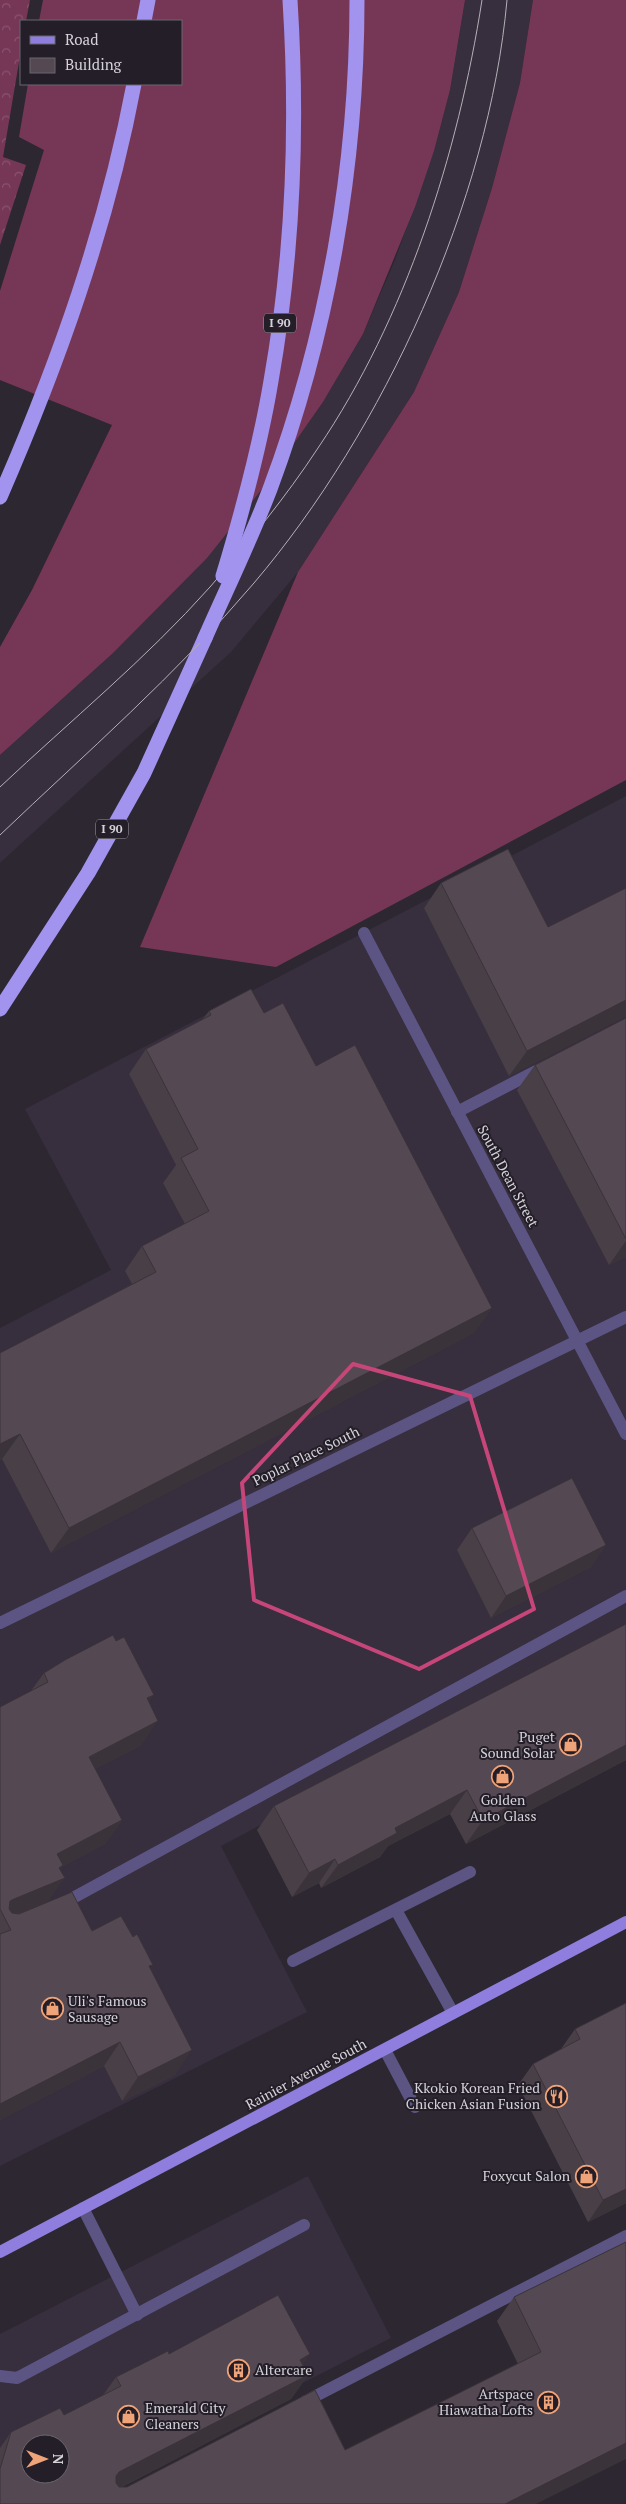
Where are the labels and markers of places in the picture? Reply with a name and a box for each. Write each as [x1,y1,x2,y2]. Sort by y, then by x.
place label: Puget Sound Solar [480,1727,556,1762]
shop icon: Puget Sound Solar [559,1733,583,1757]
shop icon: Golden Auto Glass [491,1765,515,1789]
place label: Golden Auto Glass [470,1790,536,1825]
place label: Uli's Famous Sausage [68,1991,147,2026]
shop icon: Uli's Famous Sausage [40,1997,64,2021]
place label: Kkokio Korean Fried Chicken Asian Fusion [406,2078,541,2113]
restaurant icon: Kkokio Korean Fried Chicken Asian Fusion [544,2084,568,2108]
shop icon: Foxycut Salon [574,2164,598,2188]
place label: Foxycut Salon [483,2166,571,2185]
building icon: Altercare [227,2358,251,2382]
place label: Altercare [255,2360,312,2379]
place label: Artspace Hiawatha Lofts [439,2384,533,2419]
building icon: Artspace Hiawatha Lofts [537,2390,561,2414]
place label: Emerald City Cleaners [145,2398,227,2433]
shop icon: Emerald City Cleaners [117,2404,141,2428]

